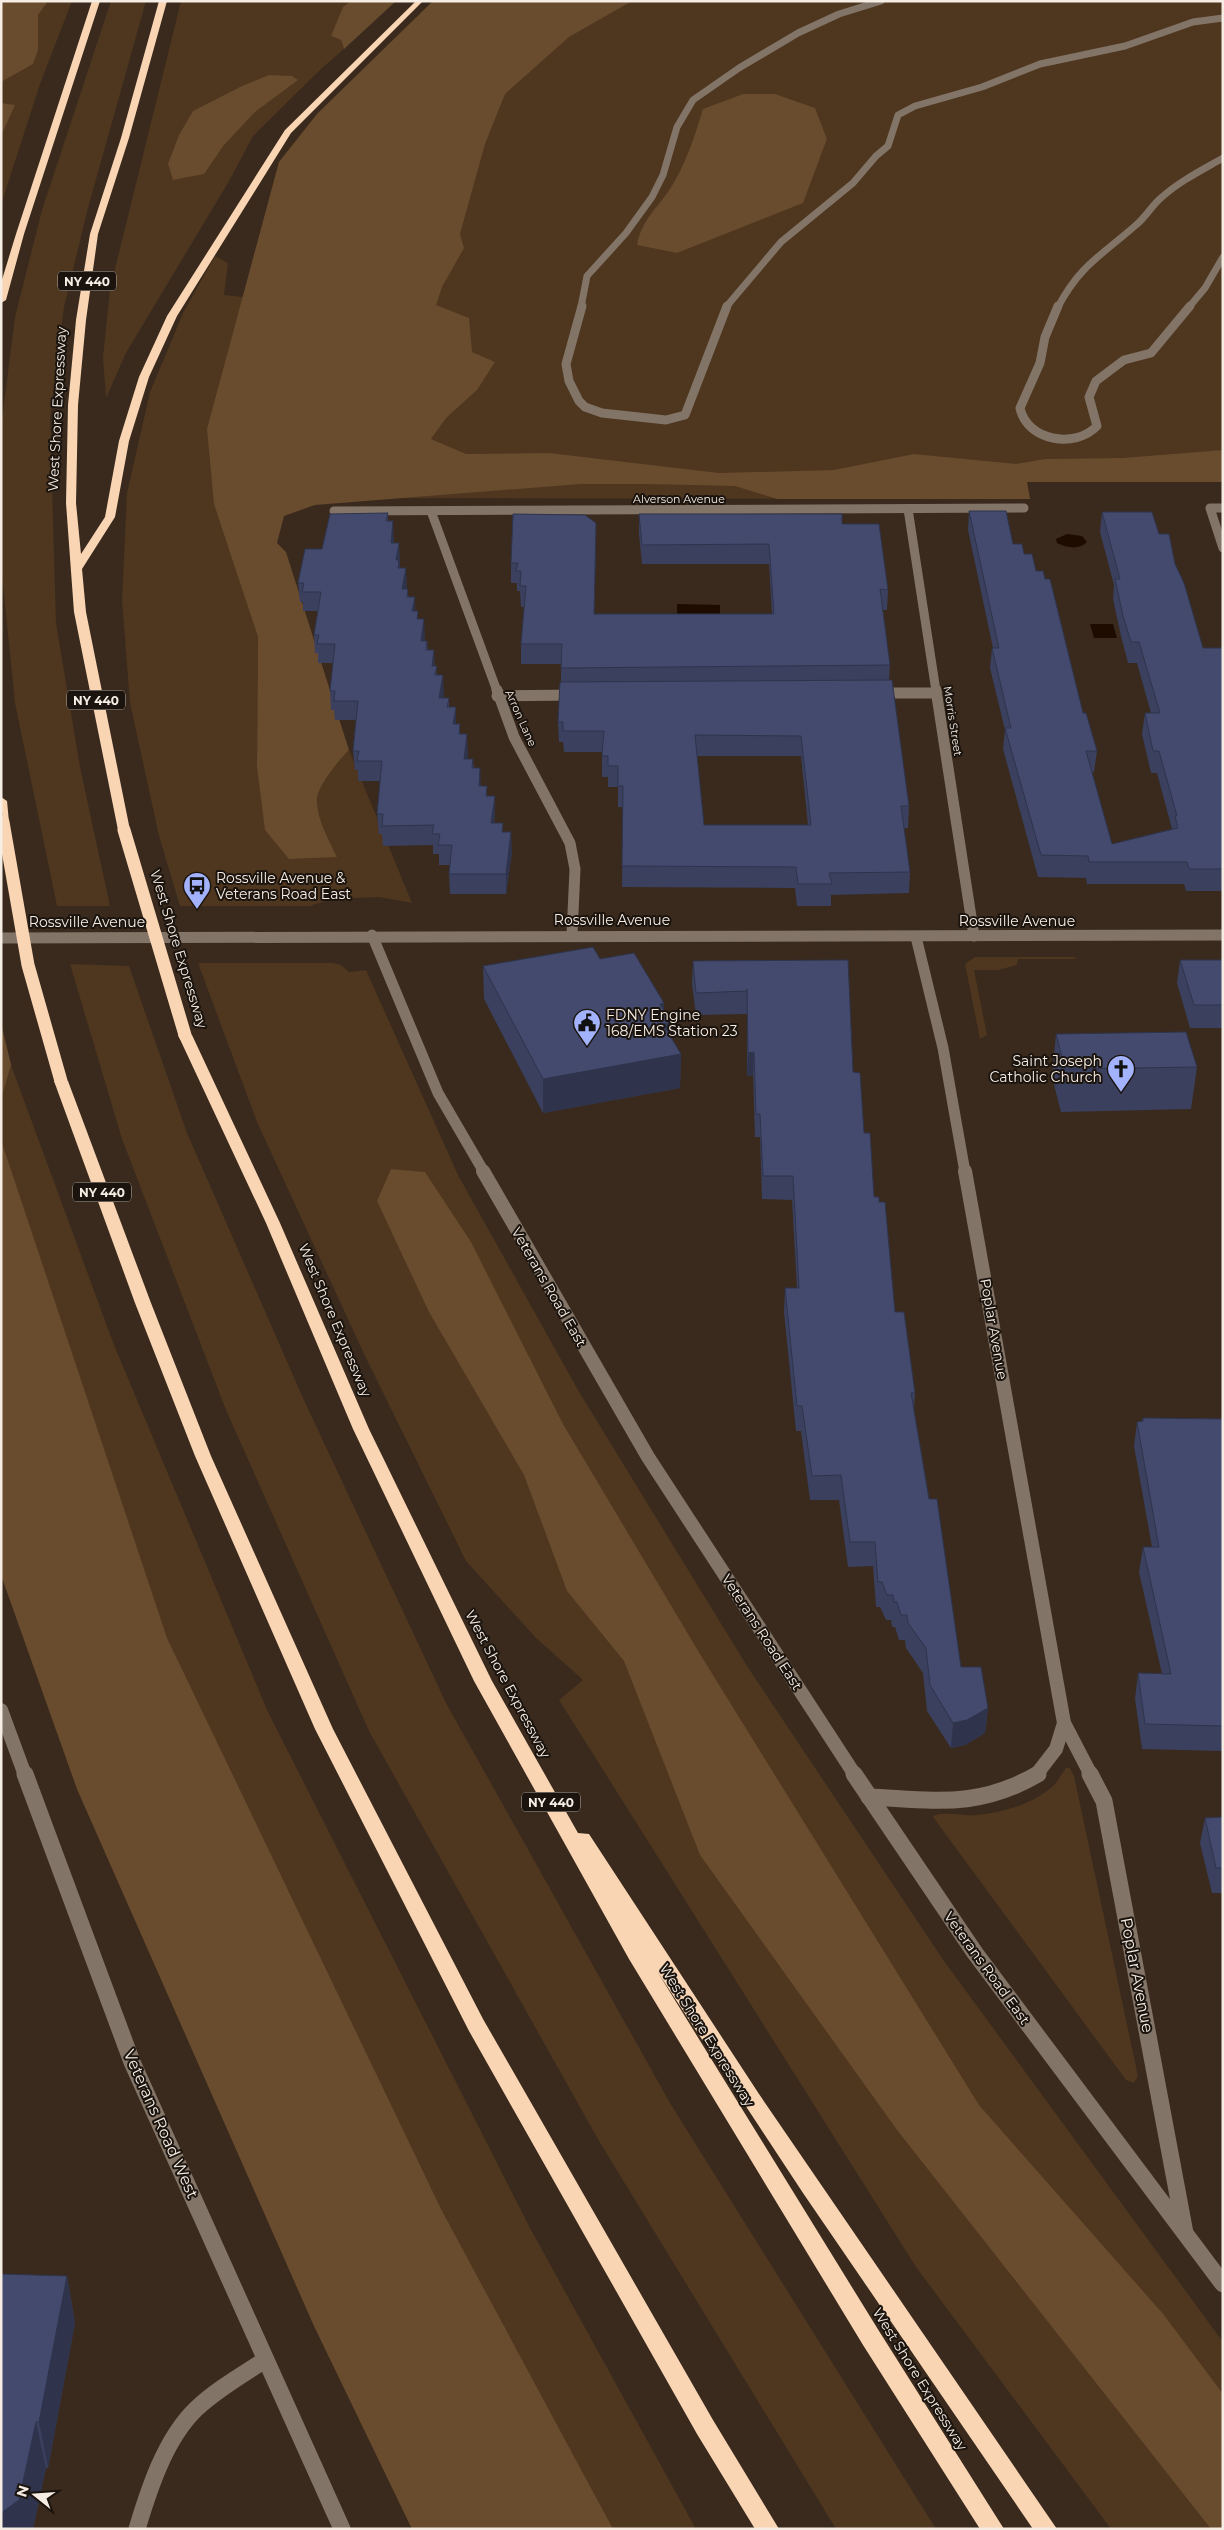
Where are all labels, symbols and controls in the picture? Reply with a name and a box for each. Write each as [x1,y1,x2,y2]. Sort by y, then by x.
road number: NY 440 [58,272,116,290]
street label: West Shore Expressway [44,326,70,492]
street label: Alverson Avenue [633,492,725,506]
street label: Morris Street [941,685,966,757]
street label: Arron Lane [502,687,540,749]
road number: NY 440 [67,690,125,710]
street label: West Shore Expressway [146,867,212,1031]
place label: Rossville Avenue & Veterans Road East [216,869,351,903]
bus stop icon: Rossville Avenue & Veterans Road East [182,871,212,910]
street label: Rossville Avenue [554,911,670,929]
street label: Rossville Avenue [959,912,1075,930]
street label: Rossville Avenue [29,913,145,931]
place label: FDNY Engine 168/EMS Station 23 [606,1006,738,1040]
public building icon: FDNY Engine 168/EMS Station 23 [572,1008,602,1047]
place label: Saint Joseph Catholic Church [989,1052,1102,1086]
church icon: Saint Joseph Catholic Church [1106,1054,1136,1093]
road number: NY 440 [73,1182,131,1202]
street label: Veterans Road East [507,1224,591,1350]
street label: West Shore Expressway [294,1241,376,1400]
street label: Poplar Avenue [976,1277,1012,1381]
street label: Veterans Road East [718,1571,806,1694]
street label: West Shore Expressway [461,1607,555,1761]
road number: NY 440 [522,1792,580,1811]
street label: Veterans Road East [940,1908,1034,2028]
street label: Poplar Avenue [1117,1916,1157,2034]
street label: West Shore Expressway [656,1960,759,2110]
street label: Veterans Road West [120,2047,203,2202]
street label: West Shore Expressway [869,2304,972,2454]
north arrow [10,2470,60,2520]
text: N [12,2483,33,2499]

